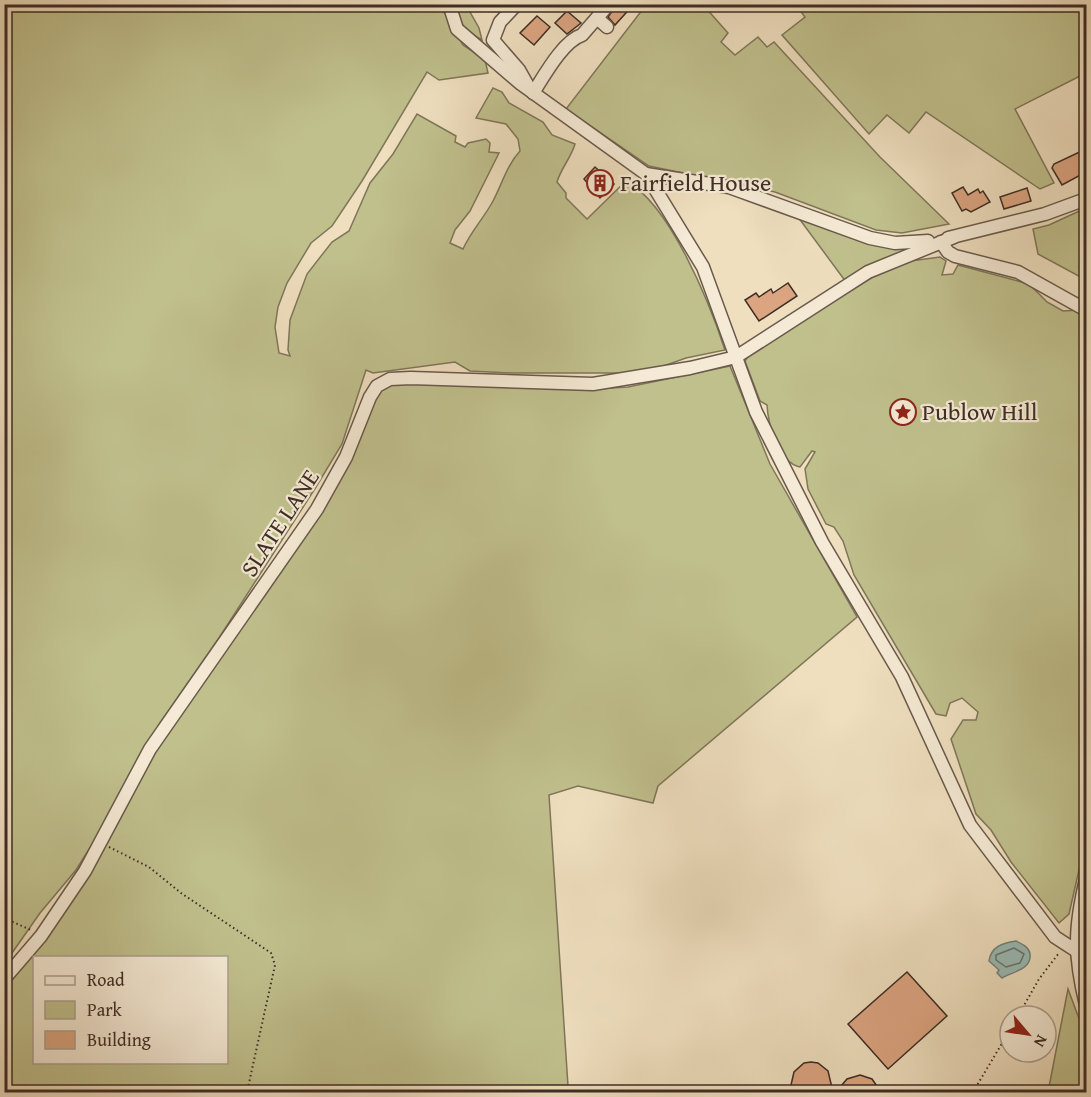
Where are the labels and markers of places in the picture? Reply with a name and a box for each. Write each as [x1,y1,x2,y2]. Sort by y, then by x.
place label: Fairfield House [620,165,771,200]
building icon: Fairfield House [585,168,615,198]
place label: Publow Hill [922,394,1038,429]
place icon: Publow Hill [888,397,918,427]

